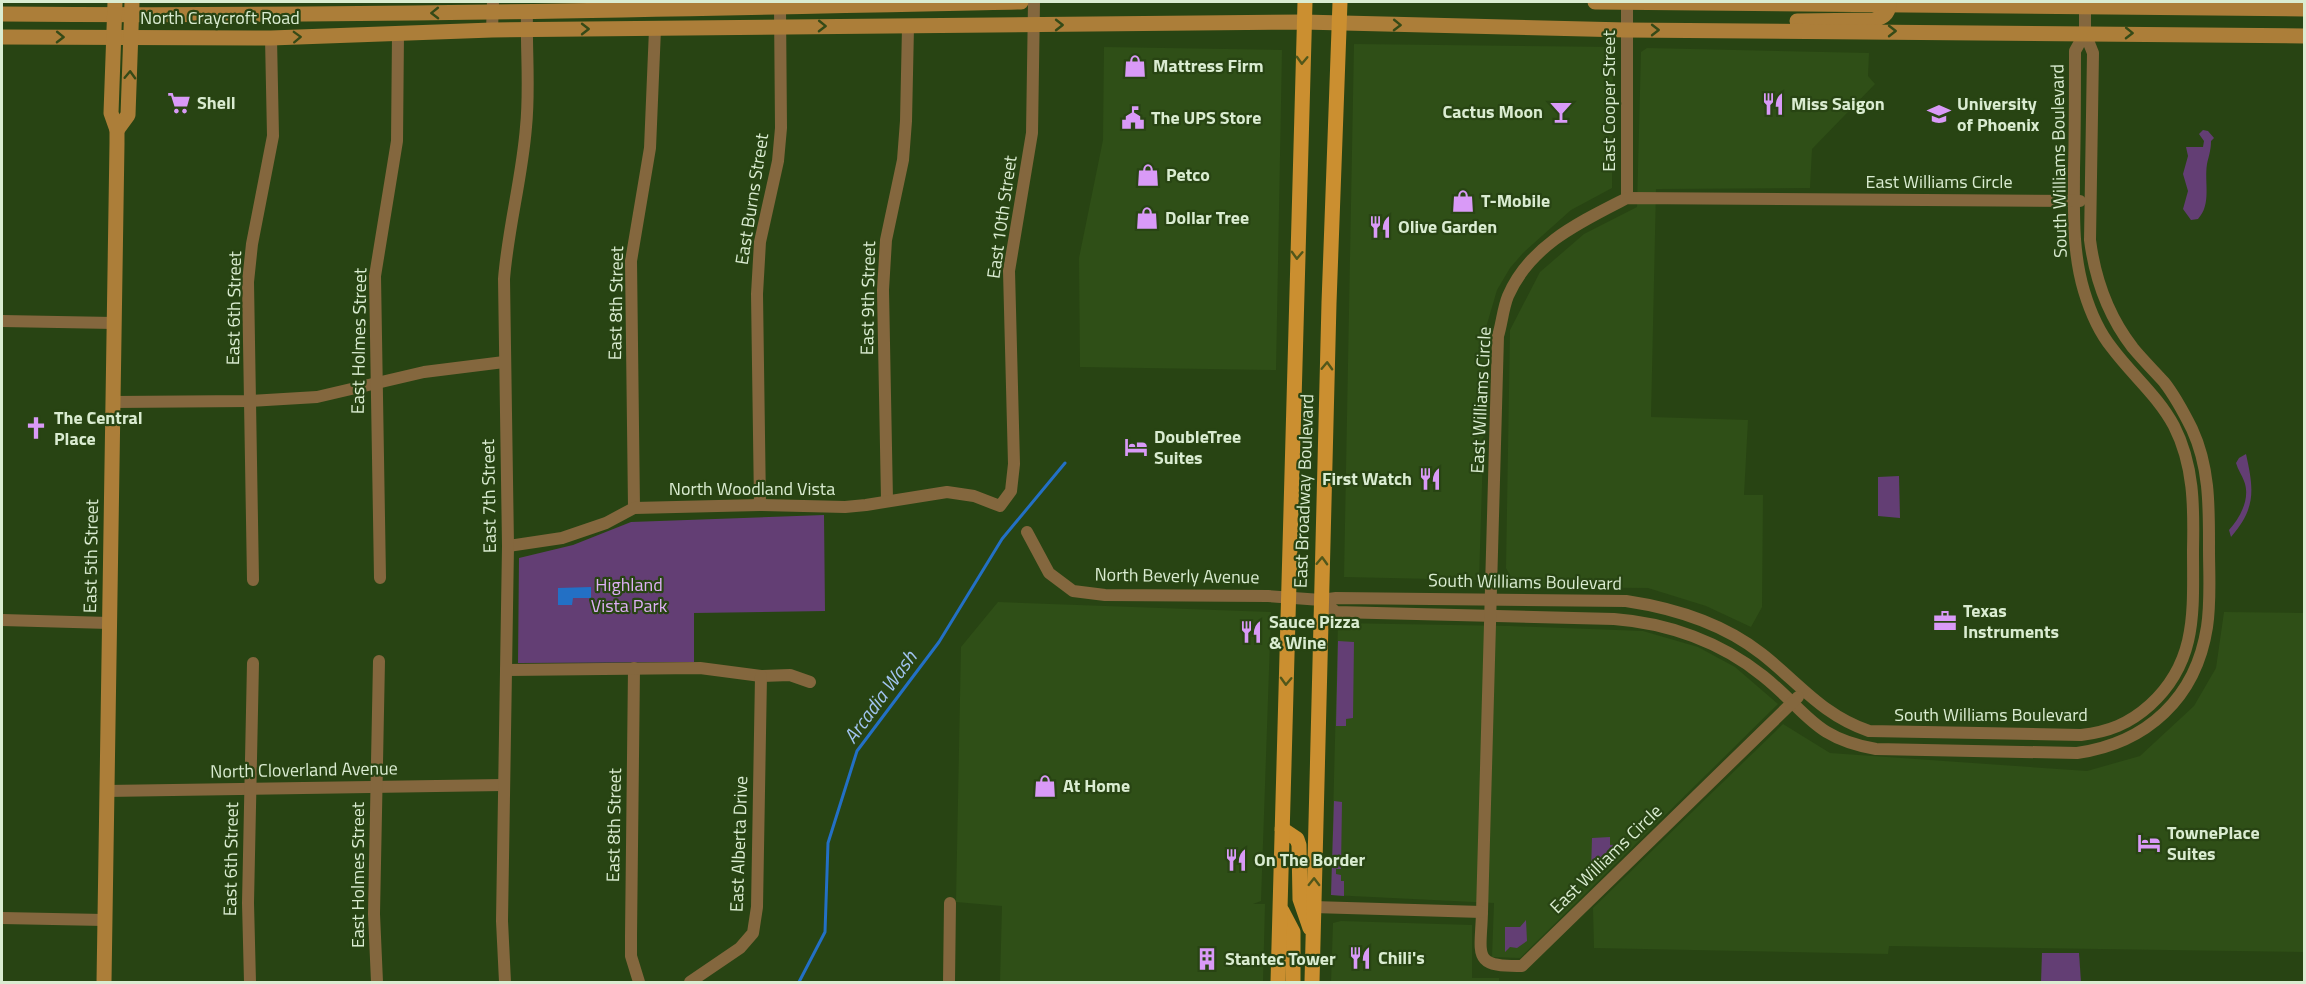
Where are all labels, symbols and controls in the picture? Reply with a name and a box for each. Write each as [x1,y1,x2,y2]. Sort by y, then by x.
street label: North Craycroft Road [140,4,300,31]
one-way arrow [430,7,439,19]
one-way arrow [1054,19,1063,31]
one-way arrow [1393,19,1402,31]
one-way arrow [817,20,826,33]
one-way arrow [580,23,589,35]
one-way arrow [1650,24,1659,36]
one-way arrow [1887,25,1896,37]
one-way arrow [2124,27,2133,39]
street label: East Cooper Street [1595,30,1622,172]
one-way arrow [55,31,64,43]
one-way arrow [292,31,301,44]
place label: Mattress Firm [1153,52,1264,79]
shop icon: Mattress Firm [1122,53,1148,79]
one-way arrow [1296,55,1309,64]
street label: South Williams Boulevard [2043,64,2074,258]
one-way arrow [123,71,136,80]
place label: Shell [197,89,236,116]
supermarket icon: Shell [166,90,192,116]
place label: Miss Saigon [1791,90,1885,117]
place label: University of Phoenix [1957,90,2040,138]
restaurant icon: Miss Saigon [1760,91,1786,117]
place label: Cactus Moon [1443,98,1543,125]
bar icon: Cactus Moon [1548,99,1574,125]
school or university icon: University of Phoenix [1926,101,1952,127]
place label: The UPS Store [1151,104,1261,131]
public building icon: The UPS Store [1120,105,1146,131]
street label: East Burns Street [728,131,775,267]
street label: East 10th Street [979,153,1024,280]
place label: Petco [1166,161,1210,188]
shop icon: Petco [1135,162,1161,188]
street label: East Williams Circle [1865,168,2013,195]
place label: T-Mobile [1481,187,1550,214]
shop icon: T-Mobile [1450,188,1476,214]
place label: Dollar Tree [1165,204,1249,231]
shop icon: Dollar Tree [1134,205,1160,231]
place label: Olive Garden [1398,213,1497,240]
restaurant icon: Olive Garden [1367,214,1393,240]
street label: East 9th Street [853,240,882,355]
street label: East 8th Street [601,245,630,360]
street label: East 6th Street [219,250,248,365]
one-way arrow [1290,250,1303,259]
street label: East Holmes Street [344,267,373,414]
street label: East Williams Circle [1463,326,1498,474]
one-way arrow [1321,362,1334,371]
street label: East Broadway Boulevard [1287,393,1320,589]
place label: The Central Place [54,404,143,452]
church icon: The Central Place [23,415,49,441]
place label: DoubleTree Suites [1154,423,1241,471]
hotel icon: DoubleTree Suites [1123,434,1149,460]
street label: East 7th Street [474,438,503,553]
place label: First Watch [1322,465,1412,492]
restaurant icon: First Watch [1417,466,1443,492]
street label: North Woodland Vista [669,475,835,502]
street label: East 5th Street [76,498,105,613]
one-way arrow [1316,557,1328,566]
street label: North Beverly Avenue [1094,561,1260,590]
street label: South Williams Boulevard [1428,566,1622,597]
park label: Highland Vista Park [591,571,668,619]
place label: Texas Instruments [1963,597,2059,645]
place label: Sauce Pizza & Wine [1269,608,1360,656]
office icon: Texas Instruments [1932,608,1958,634]
restaurant icon: Sauce Pizza & Wine [1238,619,1264,645]
water label: Arcadia Wash [835,643,925,750]
one-way arrow [1280,676,1292,685]
street label: South Williams Boulevard [1894,701,2088,728]
street label: North Cloverland Avenue [210,754,398,785]
street label: East 8th Street [599,767,628,882]
place label: At Home [1063,772,1130,799]
shop icon: At Home [1032,773,1058,799]
street label: East Alberta Drive [723,776,754,912]
street label: East Williams Circle [1543,798,1668,919]
street label: East 6th Street [216,801,245,916]
street label: East Holmes Street [344,801,371,948]
place label: TownePlace Suites [2167,819,2260,867]
hotel icon: TownePlace Suites [2136,830,2162,856]
place label: On The Border [1254,846,1366,873]
restaurant icon: On The Border [1223,847,1249,873]
one-way arrow [1308,878,1320,887]
place label: Chili's [1378,944,1425,971]
place label: Stantec Tower [1225,945,1336,972]
restaurant icon: Chili's [1347,945,1373,971]
building icon: Stantec Tower [1194,946,1220,972]

